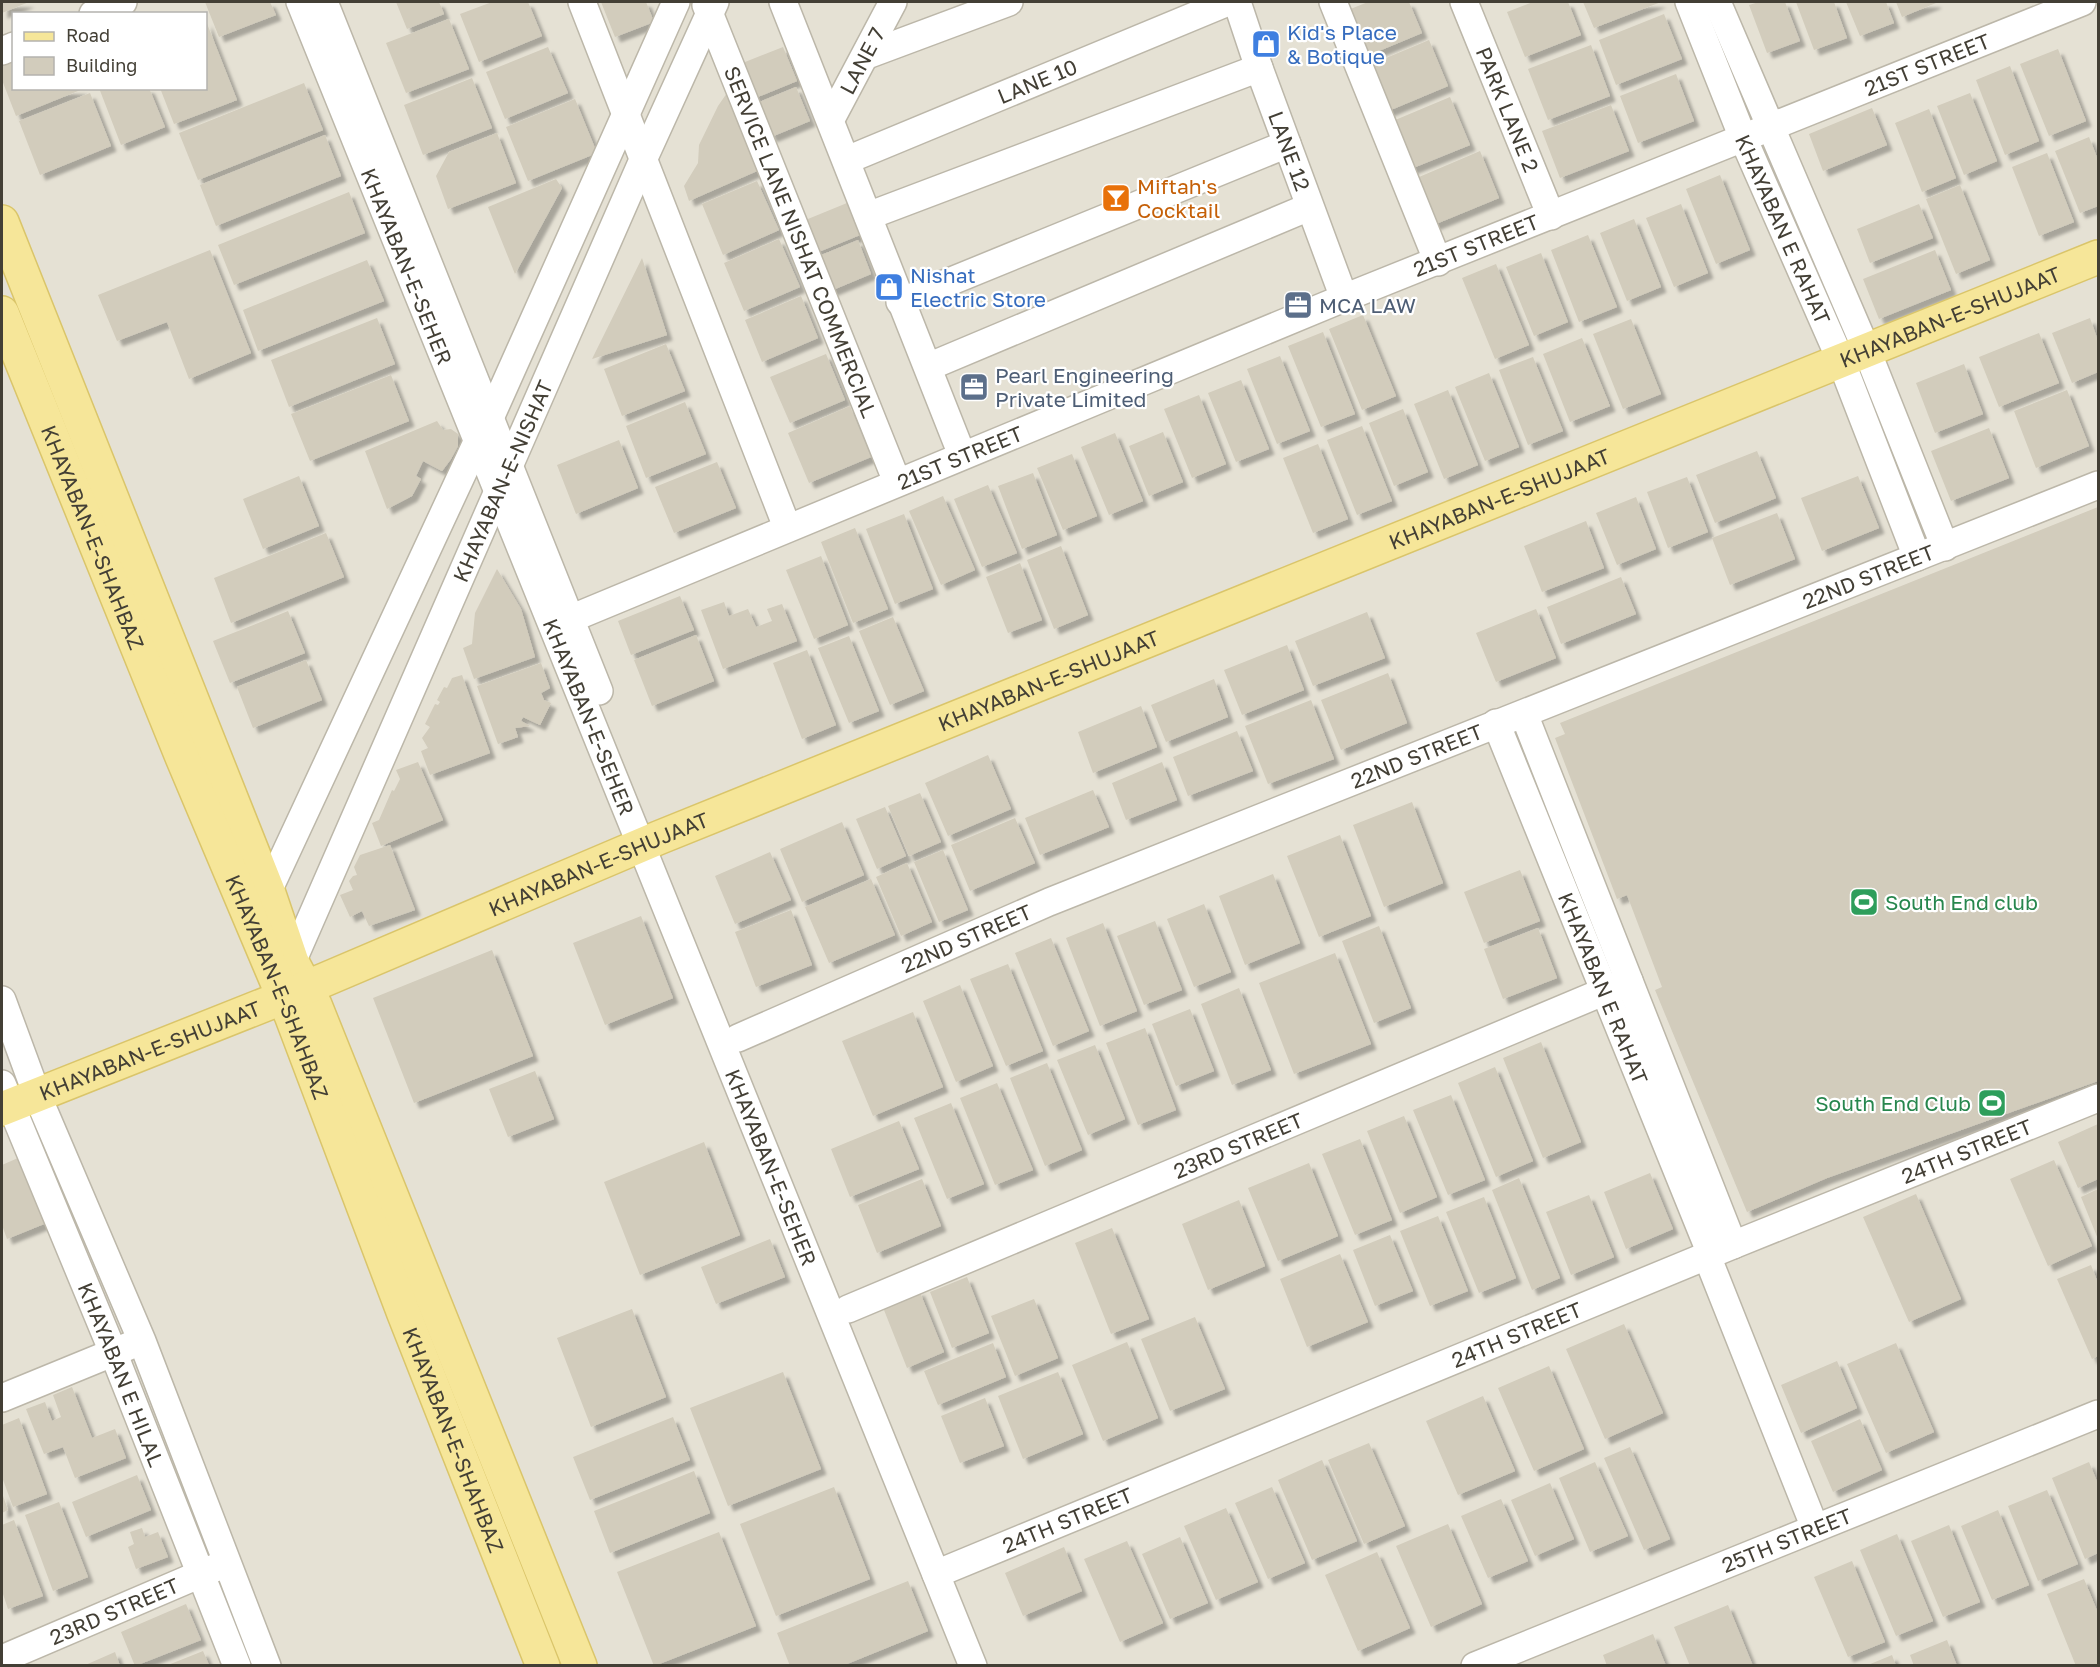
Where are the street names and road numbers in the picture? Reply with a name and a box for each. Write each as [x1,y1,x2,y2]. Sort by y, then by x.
street label: LANE 7 [834,23,890,99]
street label: 21ST STREET [1860,27,1994,101]
street label: PARK LANE 2 [1471,43,1545,176]
street label: LANE 10 [994,53,1081,109]
street label: SERVICE LANE NISHAT COMMERCIAL [719,62,883,421]
street label: LANE 12 [1263,107,1316,194]
street label: KHAYABAN E RAHAT [1730,130,1836,328]
street label: KHAYABAN-E-SEHER [355,164,458,368]
street label: 21ST STREET [1409,208,1543,282]
street label: KHAYABAN-E-SHUJAAT [1836,261,2064,373]
street label: KHAYABAN-E-NISHAT [447,376,558,586]
street label: 21ST STREET [893,420,1026,495]
street label: KHAYABAN-E-SHAHBAZ [36,421,150,653]
street label: KHAYABAN-E-SHUJAAT [1385,442,1614,555]
street label: 22ND STREET [1798,538,1938,614]
street label: KHAYABAN-E-SEHER [538,615,640,819]
street label: KHAYABAN-E-SHUJAAT [934,624,1163,737]
street label: 22ND STREET [1347,718,1486,794]
street label: KHAYABAN-E-SHUJAAT [485,806,712,922]
street label: KHAYABAN-E-SHAHBAZ [220,871,335,1103]
street label: KHAYABAN E RAHAT [1553,888,1654,1088]
street label: 22ND STREET [897,898,1035,978]
street label: KHAYABAN-E-SHUJAAT [35,995,264,1106]
street label: KHAYABAN-E-SEHER [720,1065,823,1269]
street label: 23RD STREET [1169,1106,1307,1184]
street label: 24TH STREET [1897,1113,2036,1189]
street label: KHAYABAN E HILAL [73,1279,170,1470]
street label: 24TH STREET [1447,1296,1586,1373]
street label: KHAYABAN-E-SHAHBAZ [397,1323,510,1556]
street label: 24TH STREET [998,1481,1136,1558]
street label: 25TH STREET [1718,1502,1855,1578]
street label: 23RD STREET [46,1572,183,1650]

